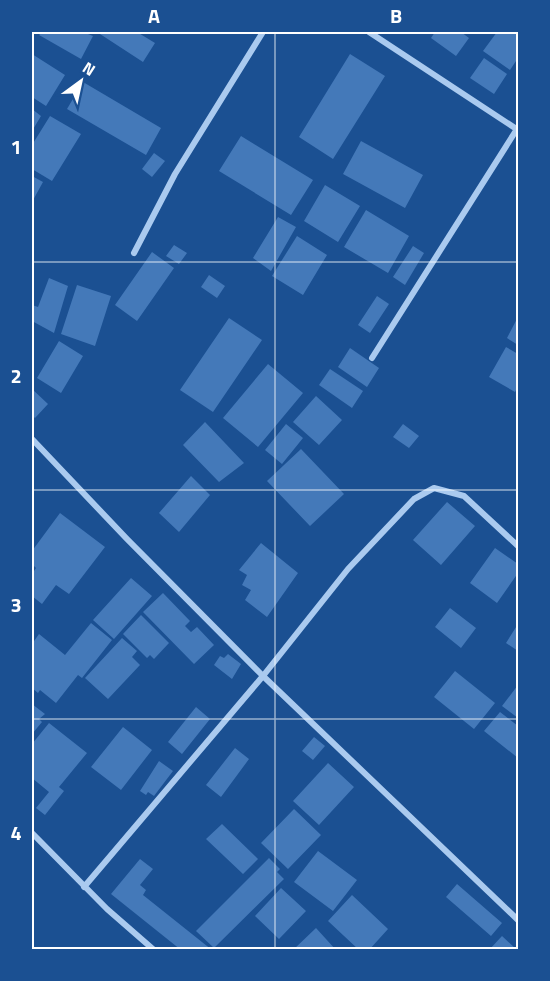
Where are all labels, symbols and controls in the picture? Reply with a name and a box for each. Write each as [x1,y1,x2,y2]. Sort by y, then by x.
text: A [148,0,160,31]
text: B [390,0,402,31]
north arrow [51,51,111,111]
text: N [78,55,100,82]
text: 1 [10,131,22,162]
text: 2 [10,360,22,391]
text: 3 [10,589,22,620]
text: 4 [10,817,22,848]

